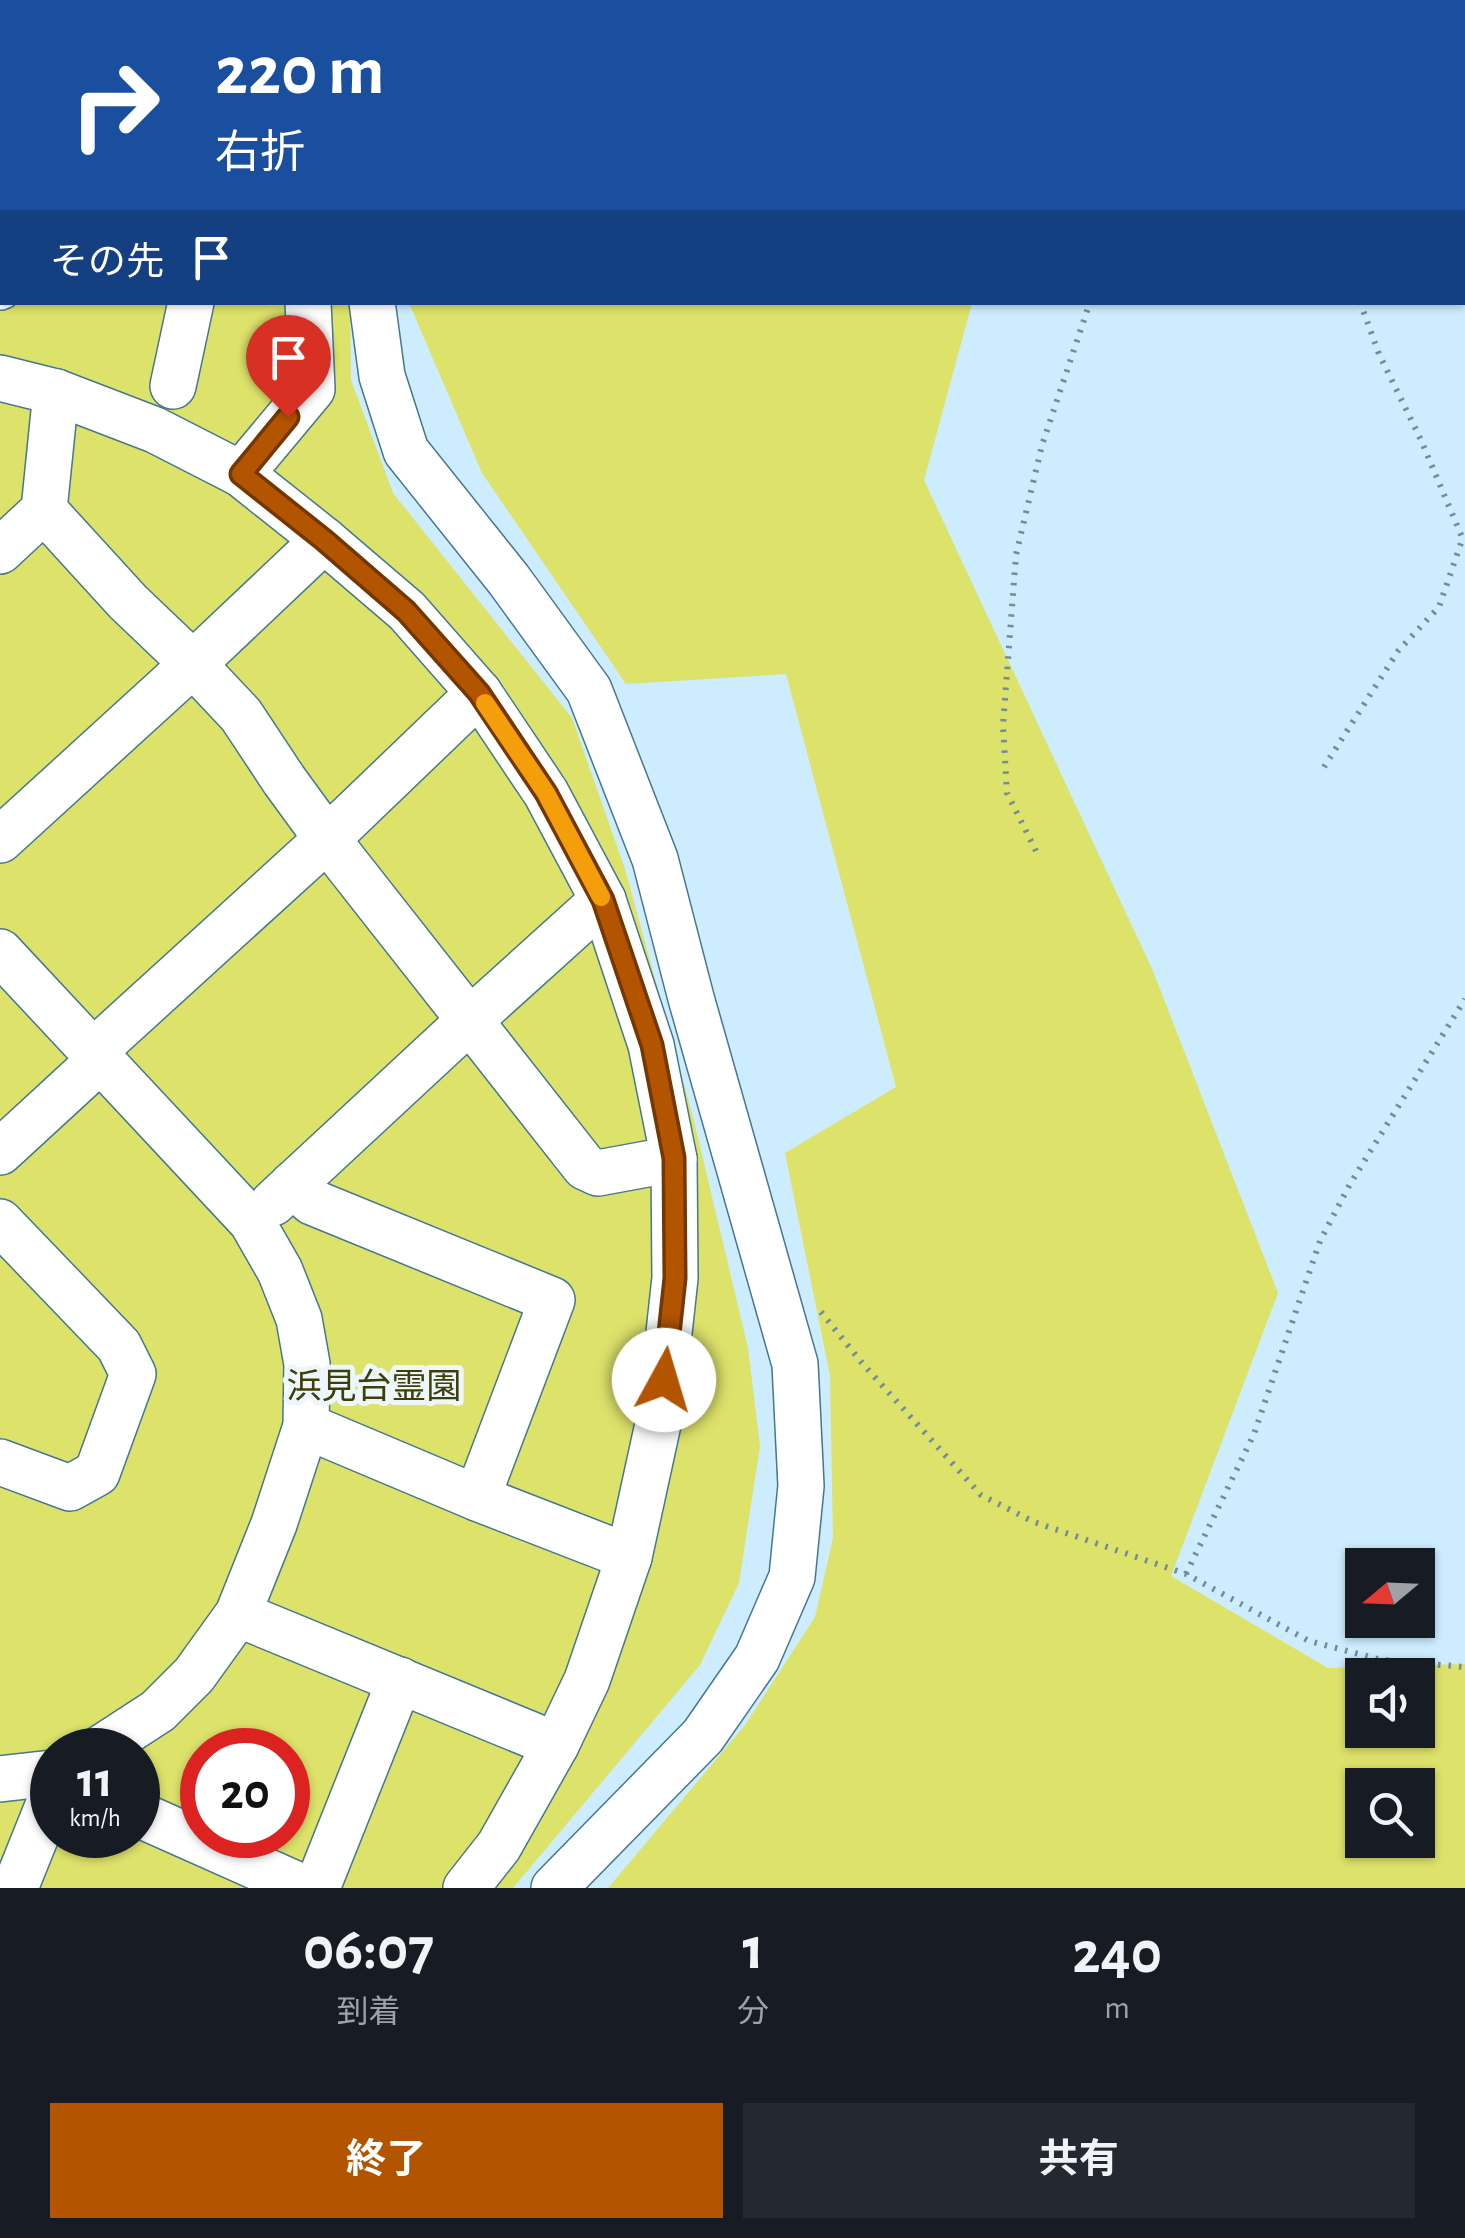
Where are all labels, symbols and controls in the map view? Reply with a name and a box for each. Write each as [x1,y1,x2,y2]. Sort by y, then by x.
text: 220 m [215,37,384,107]
icon: right [50,40,180,170]
text: 右折 [215,131,305,176]
icon: arrive [184,230,239,285]
text: その先 [50,244,164,282]
pin [246,315,331,418]
icon: arrive [261,330,316,385]
position arrow [612,1328,716,1432]
park label: 浜見台霊園 [286,1368,462,1405]
north arrow [1345,1548,1435,1638]
map controls [1345,1548,1435,1858]
button: sound [1345,1658,1435,1748]
speed limit sign: 20 [180,1728,310,1858]
text: 11 [77,1756,113,1806]
button: search [1345,1768,1435,1858]
text: km/h [69,1806,121,1831]
text: 06:07 [303,1920,434,1980]
text: 1 [742,1920,764,1980]
text: 240 [1072,1924,1162,1984]
text: m [1104,1992,1130,2024]
text: 到着 [337,1996,401,2028]
text: 分 [737,1996,769,2028]
button: 終了 [50,2103,723,2218]
button: 共有 [743,2103,1415,2218]

